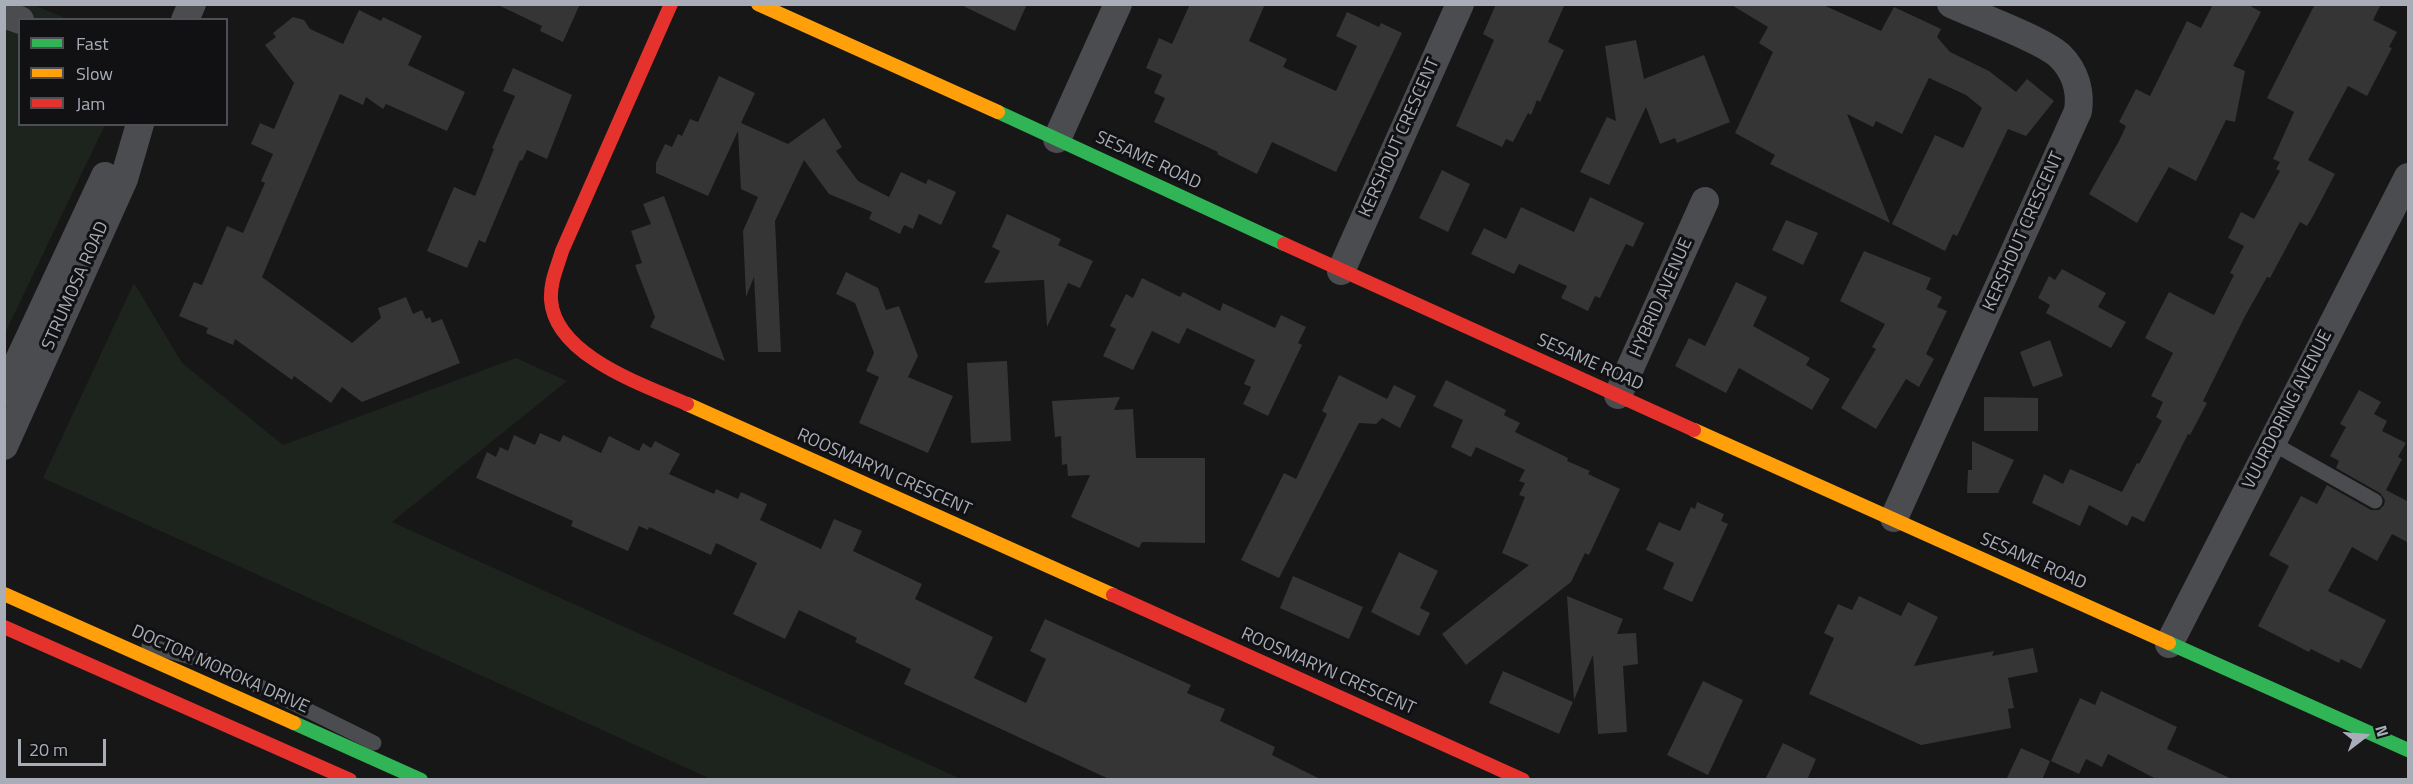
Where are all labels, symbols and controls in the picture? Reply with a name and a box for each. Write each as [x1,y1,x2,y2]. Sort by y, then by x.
legend [18,18,228,126]
text: Fast [76,30,109,57]
street label: KERSHOUT CRESCENT [1355,55,1445,221]
text: Slow [76,60,113,87]
text: Jam [76,90,105,117]
street label: SESAME ROAD [1092,127,1204,195]
street label: KERSHOUT CRESCENT [1979,149,2069,315]
street label: STRUMOSA ROAD [38,218,114,354]
street label: HYBRID AVENUE [1626,235,1698,361]
street label: VUURDORING AVENUE [2239,327,2337,493]
street label: SESAME ROAD [1533,330,1647,396]
street label: ROOSMARYN CRESCENT [793,425,975,521]
street label: SESAME ROAD [1976,529,2090,595]
street label: DOCTOR MOROKA DRIVE [128,621,312,719]
street label: ROOSMARYN CRESCENT [1237,624,1419,720]
north arrow [2335,706,2395,766]
text: N [2369,722,2395,740]
scale bar [21,727,110,765]
text: 20 m [29,736,68,763]

